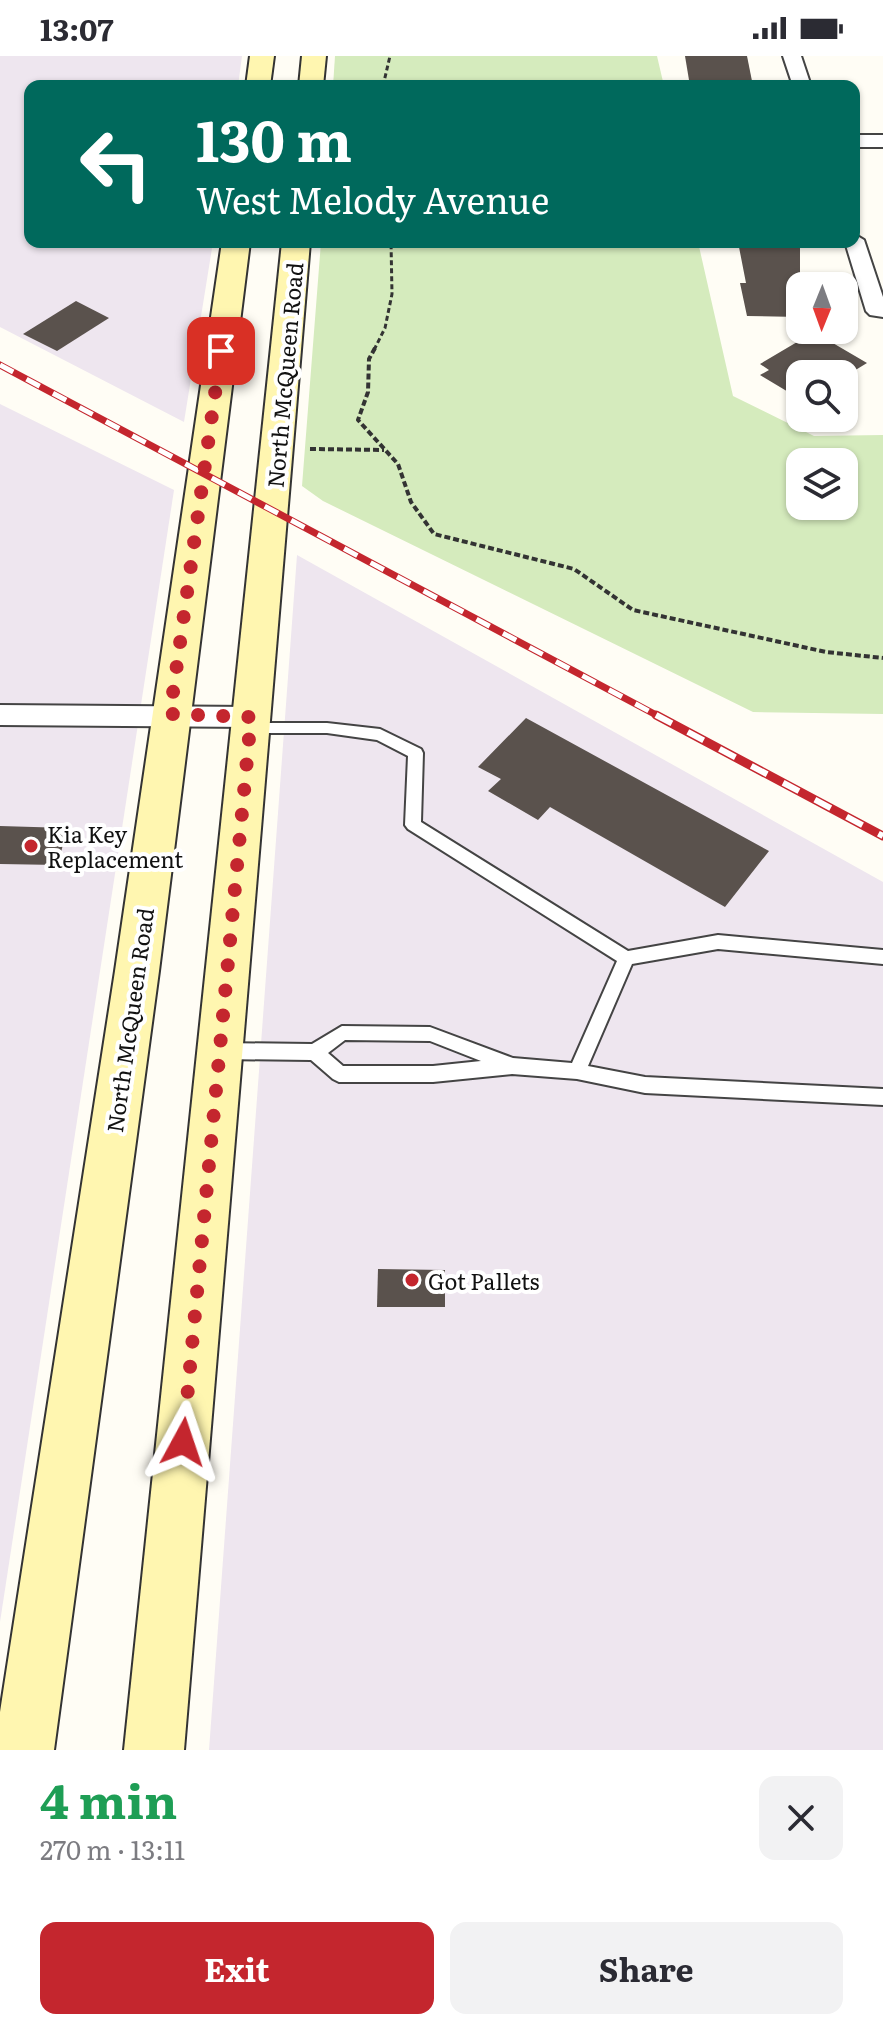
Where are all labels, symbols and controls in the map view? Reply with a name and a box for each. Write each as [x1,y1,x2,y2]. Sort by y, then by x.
text: 13:07 [40,6,114,50]
text: 130 m [196,96,352,179]
icon: left [64,112,168,216]
text: West Melody Avenue [196,172,549,225]
street label: North McQueen Road [258,261,310,489]
north arrow [786,272,858,344]
map controls [786,272,858,520]
pin [187,317,255,385]
icon: arrive [199,329,243,373]
button: search [786,360,858,432]
button: layers [786,448,858,520]
place label: Kia Key Replacement [47,817,183,875]
marker: Kia Key Replacement [22,837,40,855]
street label: North McQueen Road [97,906,161,1134]
place label: Got Pallets [428,1264,540,1297]
marker: Got Pallets [403,1271,421,1289]
position arrow [141,1400,225,1484]
text: 4 min [40,1763,177,1834]
button: close [759,1776,843,1860]
text: 270 m · 13:11 [40,1829,185,1868]
button: Exit [40,1922,434,2014]
button: Share [450,1922,843,2014]

